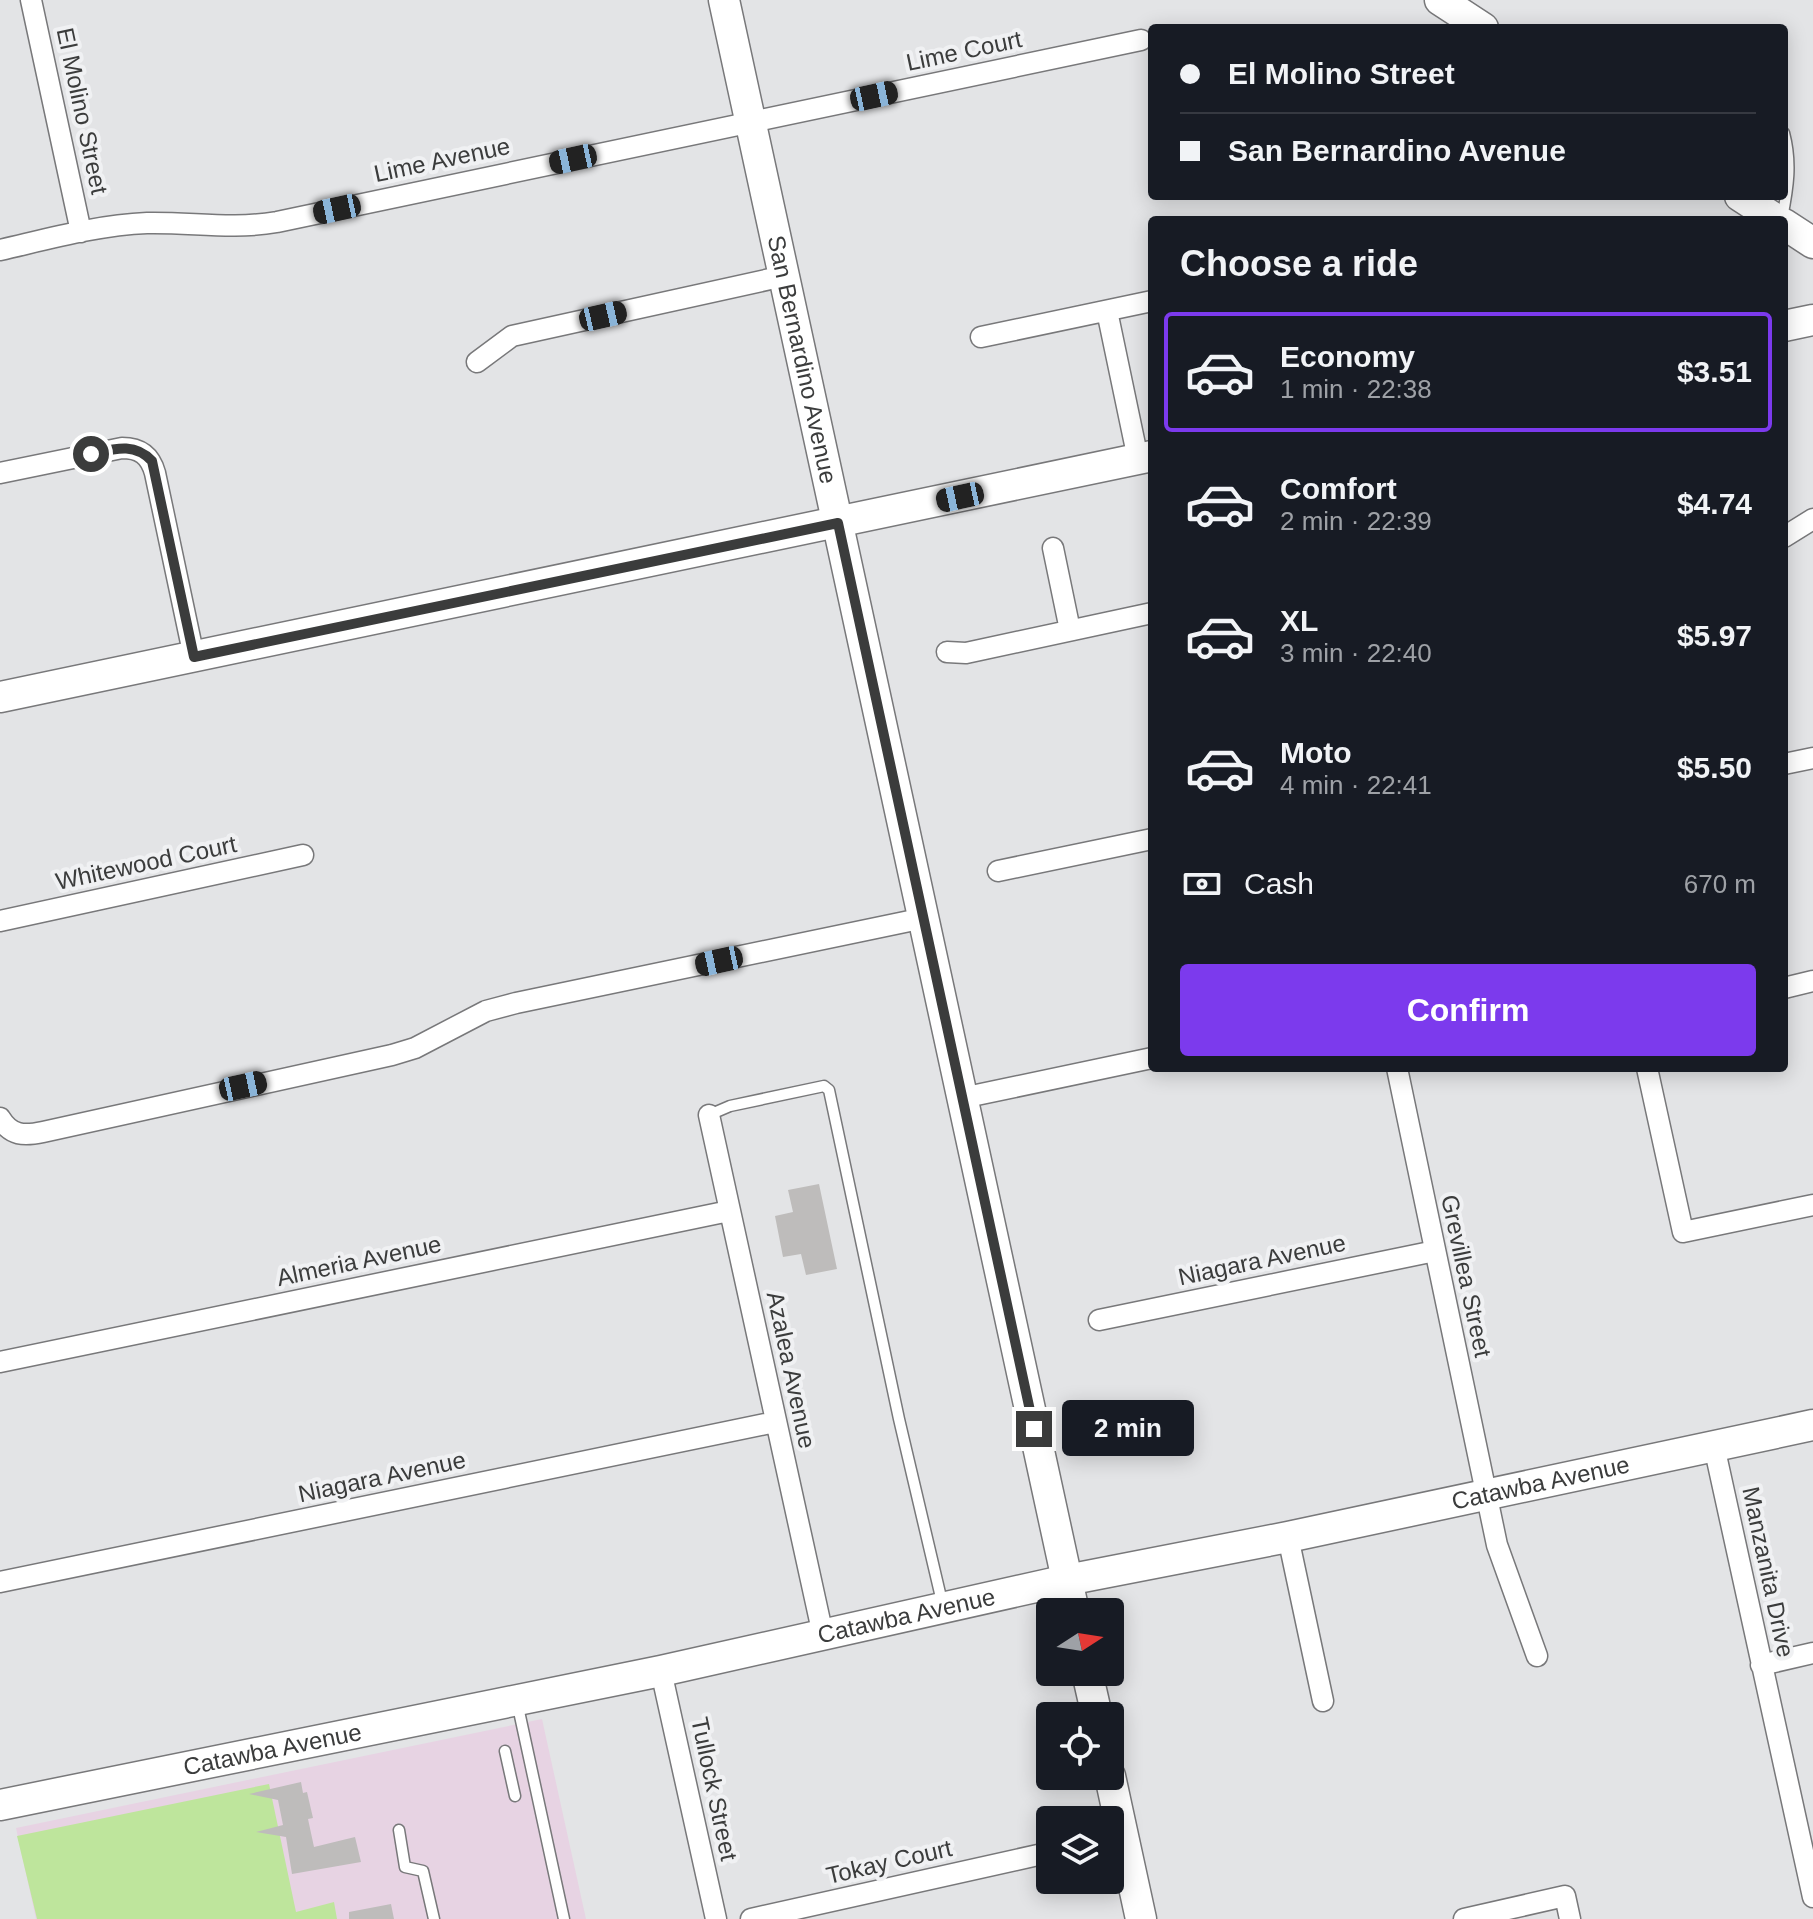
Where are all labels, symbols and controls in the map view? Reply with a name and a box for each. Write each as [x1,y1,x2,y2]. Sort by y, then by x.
street label: El Molino Street [52,25,113,197]
street label: Lime Court [904,25,1024,76]
text: El Molino Street [1228,57,1455,90]
car [848,79,900,113]
street label: Lime Avenue [371,132,512,187]
text: San Bernardino Avenue [1228,134,1566,167]
car [547,142,599,176]
car [311,192,363,226]
street label: San Bernardino Avenue [763,233,843,486]
text: Choose a ride [1180,243,1418,284]
car [577,299,629,333]
icon: car [1184,336,1256,408]
text: Economy [1280,340,1415,373]
text: $3.51 [1677,355,1752,388]
text: 1 min · 22:38 [1280,374,1432,404]
route start [73,436,109,472]
icon: car [1184,468,1256,540]
text: Comfort [1280,472,1397,505]
car [934,480,986,514]
text: $4.74 [1677,487,1752,520]
text: 2 min · 22:39 [1280,506,1432,536]
icon: car [1184,600,1256,672]
text: XL [1280,604,1318,637]
text: $5.97 [1677,619,1752,652]
text: 3 min · 22:40 [1280,638,1432,668]
icon: car [1184,732,1256,804]
text: Moto [1280,736,1352,769]
text: $5.50 [1677,751,1752,784]
text: 4 min · 22:41 [1280,770,1432,800]
street label: Whitewood Court [53,830,239,895]
icon: cash [1180,862,1224,906]
text: Cash [1244,867,1314,900]
text: 670 m [1684,869,1756,899]
car [693,944,745,978]
button: Confirm [1180,964,1756,1056]
car [217,1069,269,1103]
street label: Grevillea Street [1436,1192,1497,1360]
street label: Niagara Avenue [1176,1229,1348,1290]
street label: Almeria Avenue [274,1230,444,1291]
street label: Azalea Avenue [762,1289,821,1451]
callout: 2 min [1062,1401,1194,1457]
route end [1016,1411,1052,1447]
text: 2 min [1094,1413,1162,1443]
street label: Niagara Avenue [296,1446,468,1507]
street label: Catawba Avenue [1449,1451,1632,1515]
street label: Manzanita Drive [1737,1484,1800,1660]
street label: Catawba Avenue [815,1583,998,1648]
north arrow [1036,1598,1124,1686]
map controls [1036,1598,1124,1894]
button: locate [1036,1702,1124,1790]
street label: Tullock Street [686,1715,743,1863]
street label: Catawba Avenue [181,1718,364,1781]
button: layers [1036,1806,1124,1894]
street label: Tokay Court [823,1834,955,1889]

